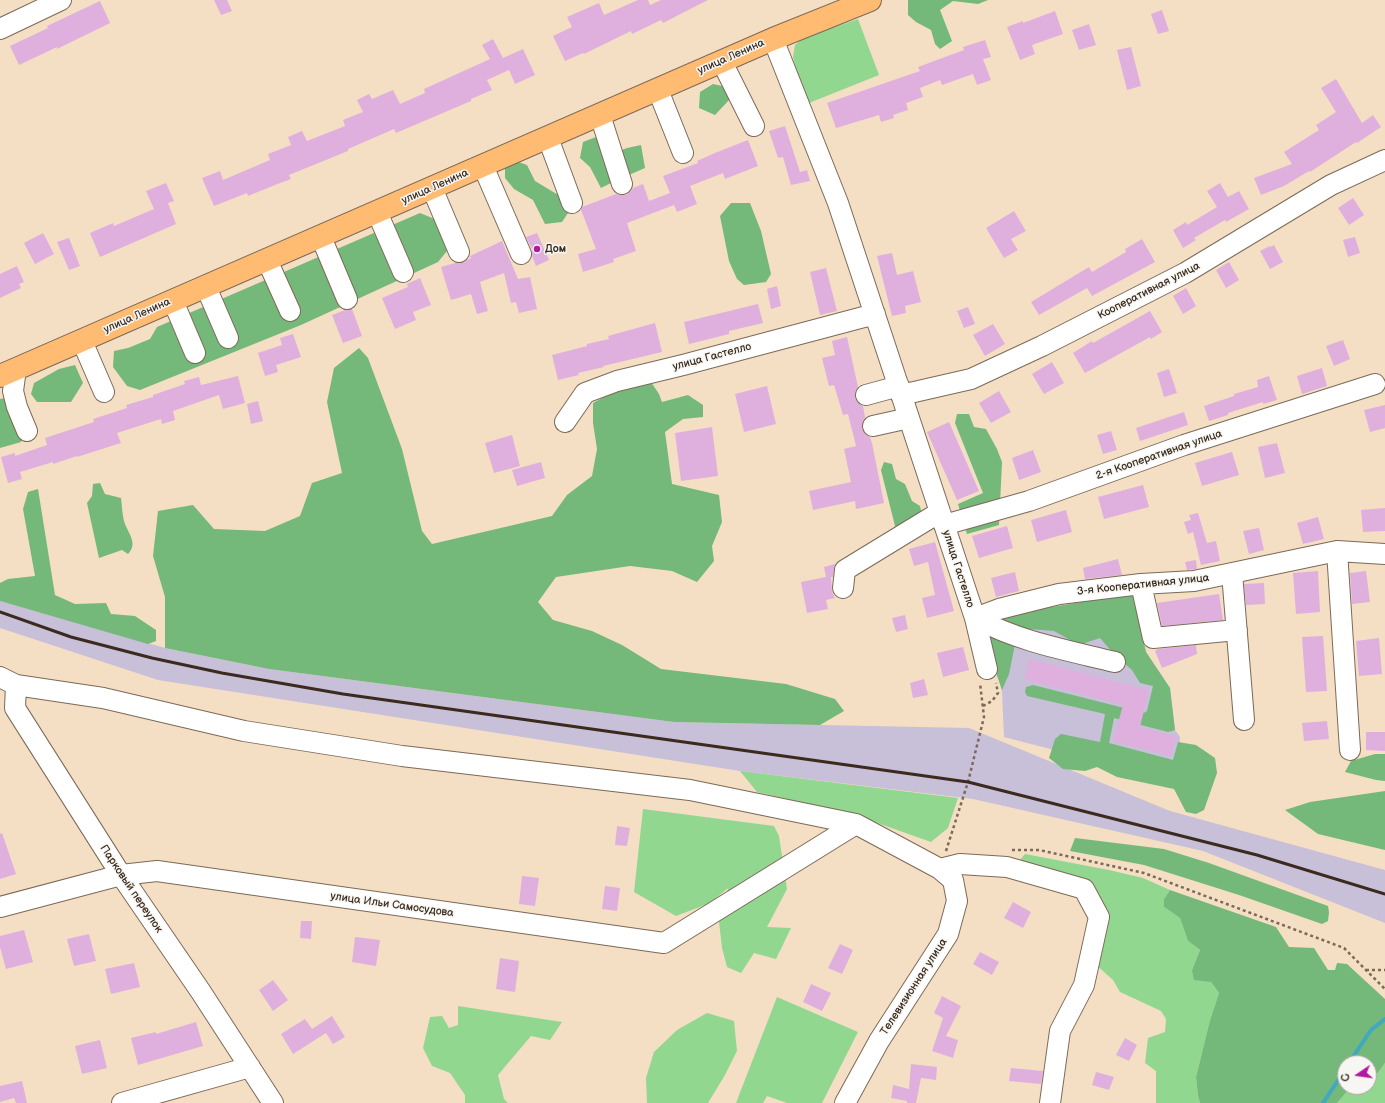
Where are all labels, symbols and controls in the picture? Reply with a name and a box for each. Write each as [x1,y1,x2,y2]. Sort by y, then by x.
street label: улица Ленина [696,36,766,78]
street label: улица Ленина [400,166,470,208]
place label: Дом [545,242,566,256]
marker: Дом [532,244,542,254]
street label: Кооперативная улица [1096,259,1202,323]
street label: улица Ленина [102,295,172,337]
street label: улица Гастелло [671,340,753,374]
street label: 2-я Кооперативная улица [1094,427,1224,483]
street label: улица Гастелло [939,529,977,609]
street label: 3-я Кооперативная улица [1076,571,1210,599]
street label: Парковый переулок [97,843,165,935]
street label: улица Ильи Самосудова [329,890,455,920]
street label: Телевизионная улица [878,936,950,1038]
north arrow [1337,1055,1377,1095]
text: С [1339,1072,1353,1083]

